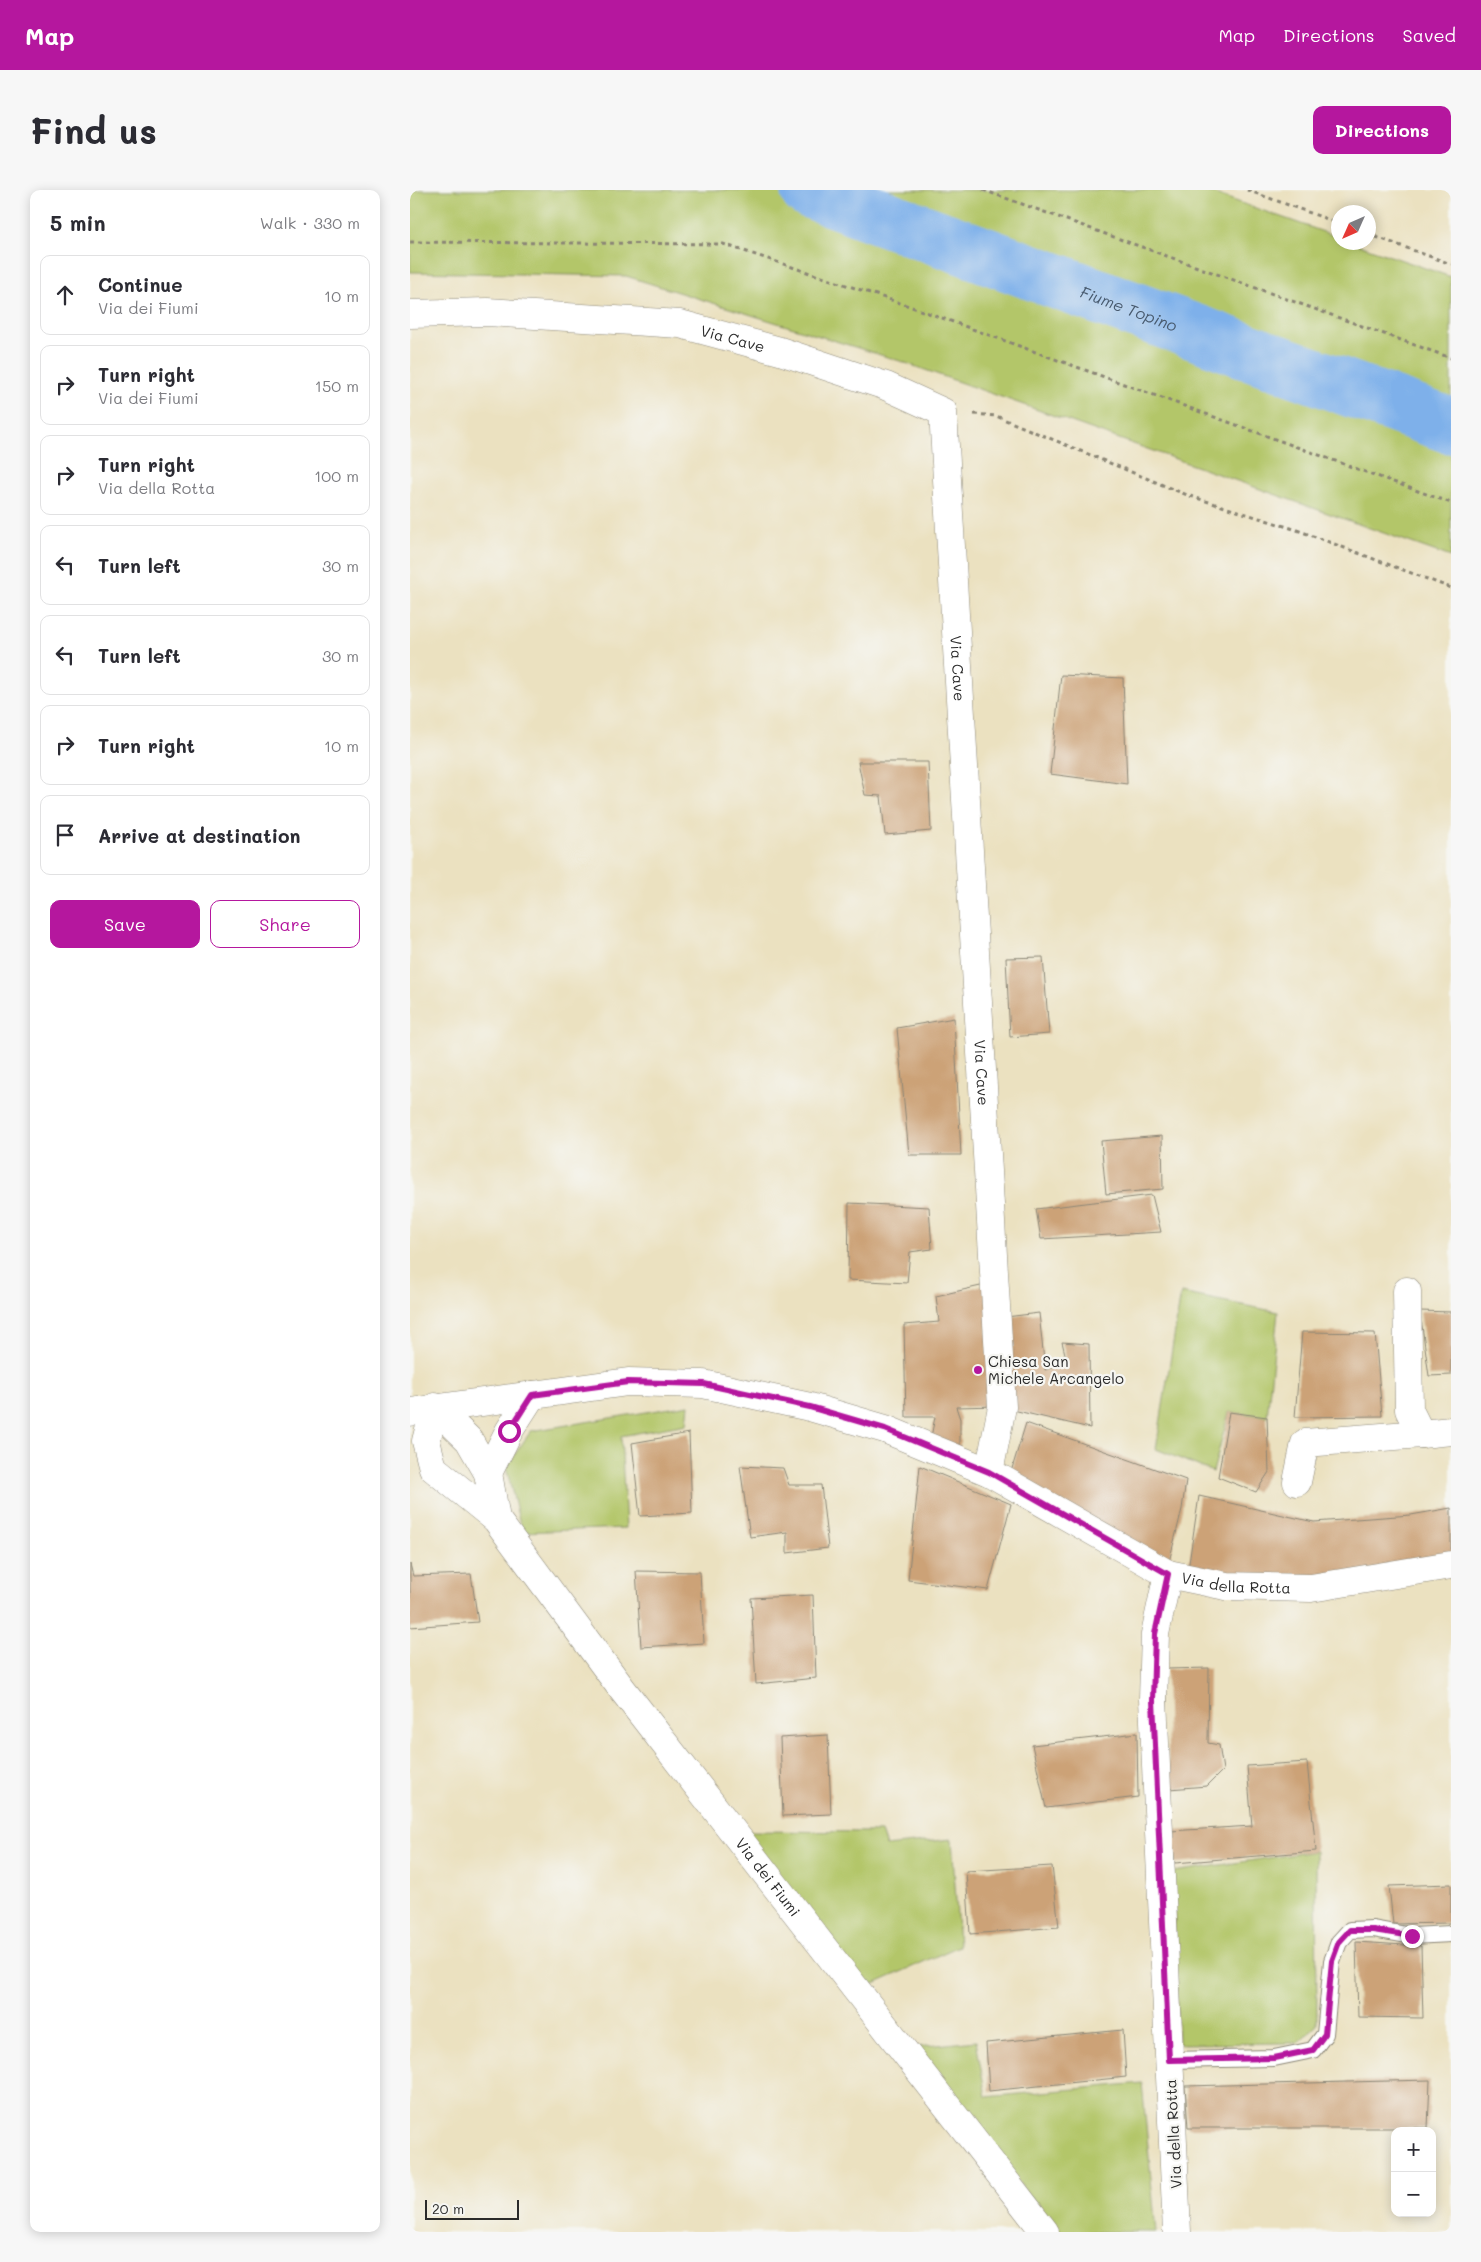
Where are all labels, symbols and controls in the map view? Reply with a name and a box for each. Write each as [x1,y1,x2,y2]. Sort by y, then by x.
text: Map [25,20,74,51]
text: Map [1218,23,1255,47]
text: Directions [1283,23,1375,47]
text: Saved [1403,23,1456,47]
button: Directions [1313,106,1451,154]
text: Find us [30,107,157,153]
north arrow [1331,205,1376,250]
text: 5 min [50,209,106,236]
text: Walk · 330 m [260,212,360,233]
text: Continue [98,272,183,297]
water label: Fiume Topino [1078,280,1181,335]
icon: ahead [51,281,79,309]
text: 10 m [324,285,359,306]
text: Via dei Fiumi [98,297,199,318]
street label: Via Cave [698,320,767,356]
text: Turn right [98,362,195,387]
icon: right [51,371,79,399]
text: 150 m [315,375,359,396]
text: Via dei Fiumi [98,387,199,408]
text: Turn right [98,452,195,477]
icon: right [51,461,79,489]
text: 100 m [314,465,359,486]
text: Via della Rotta [98,477,215,498]
icon: left [51,551,79,579]
text: Turn left [98,553,181,578]
text: 30 m [322,555,359,576]
street label: Via Cave [946,635,970,702]
icon: left [51,641,79,669]
text: Turn left [98,643,181,668]
text: 30 m [322,645,359,666]
icon: right [51,731,79,759]
text: Turn right [98,733,195,758]
text: 10 m [324,735,359,756]
icon: arrive [51,821,79,849]
text: Arrive at destination [98,823,301,848]
button: Save [50,900,200,948]
button: Share [210,900,360,948]
street label: Via Cave [970,1039,994,1106]
place label: Chiesa San Michele Arcangelo [988,1351,1124,1388]
marker: Chiesa San Michele Arcangelo [972,1364,984,1376]
route start [498,1420,521,1443]
street label: Via della Rotta [1180,1567,1291,1598]
street label: Via dei Fiumi [731,1833,805,1920]
route end [1401,1925,1424,1948]
street label: Via della Rotta [1160,2079,1186,2189]
map controls [1391,2127,1436,2217]
button: + [1391,2127,1436,2172]
button: − [1391,2172,1436,2217]
scale bar [425,2197,519,2220]
text: 20 m [432,2199,464,2218]

